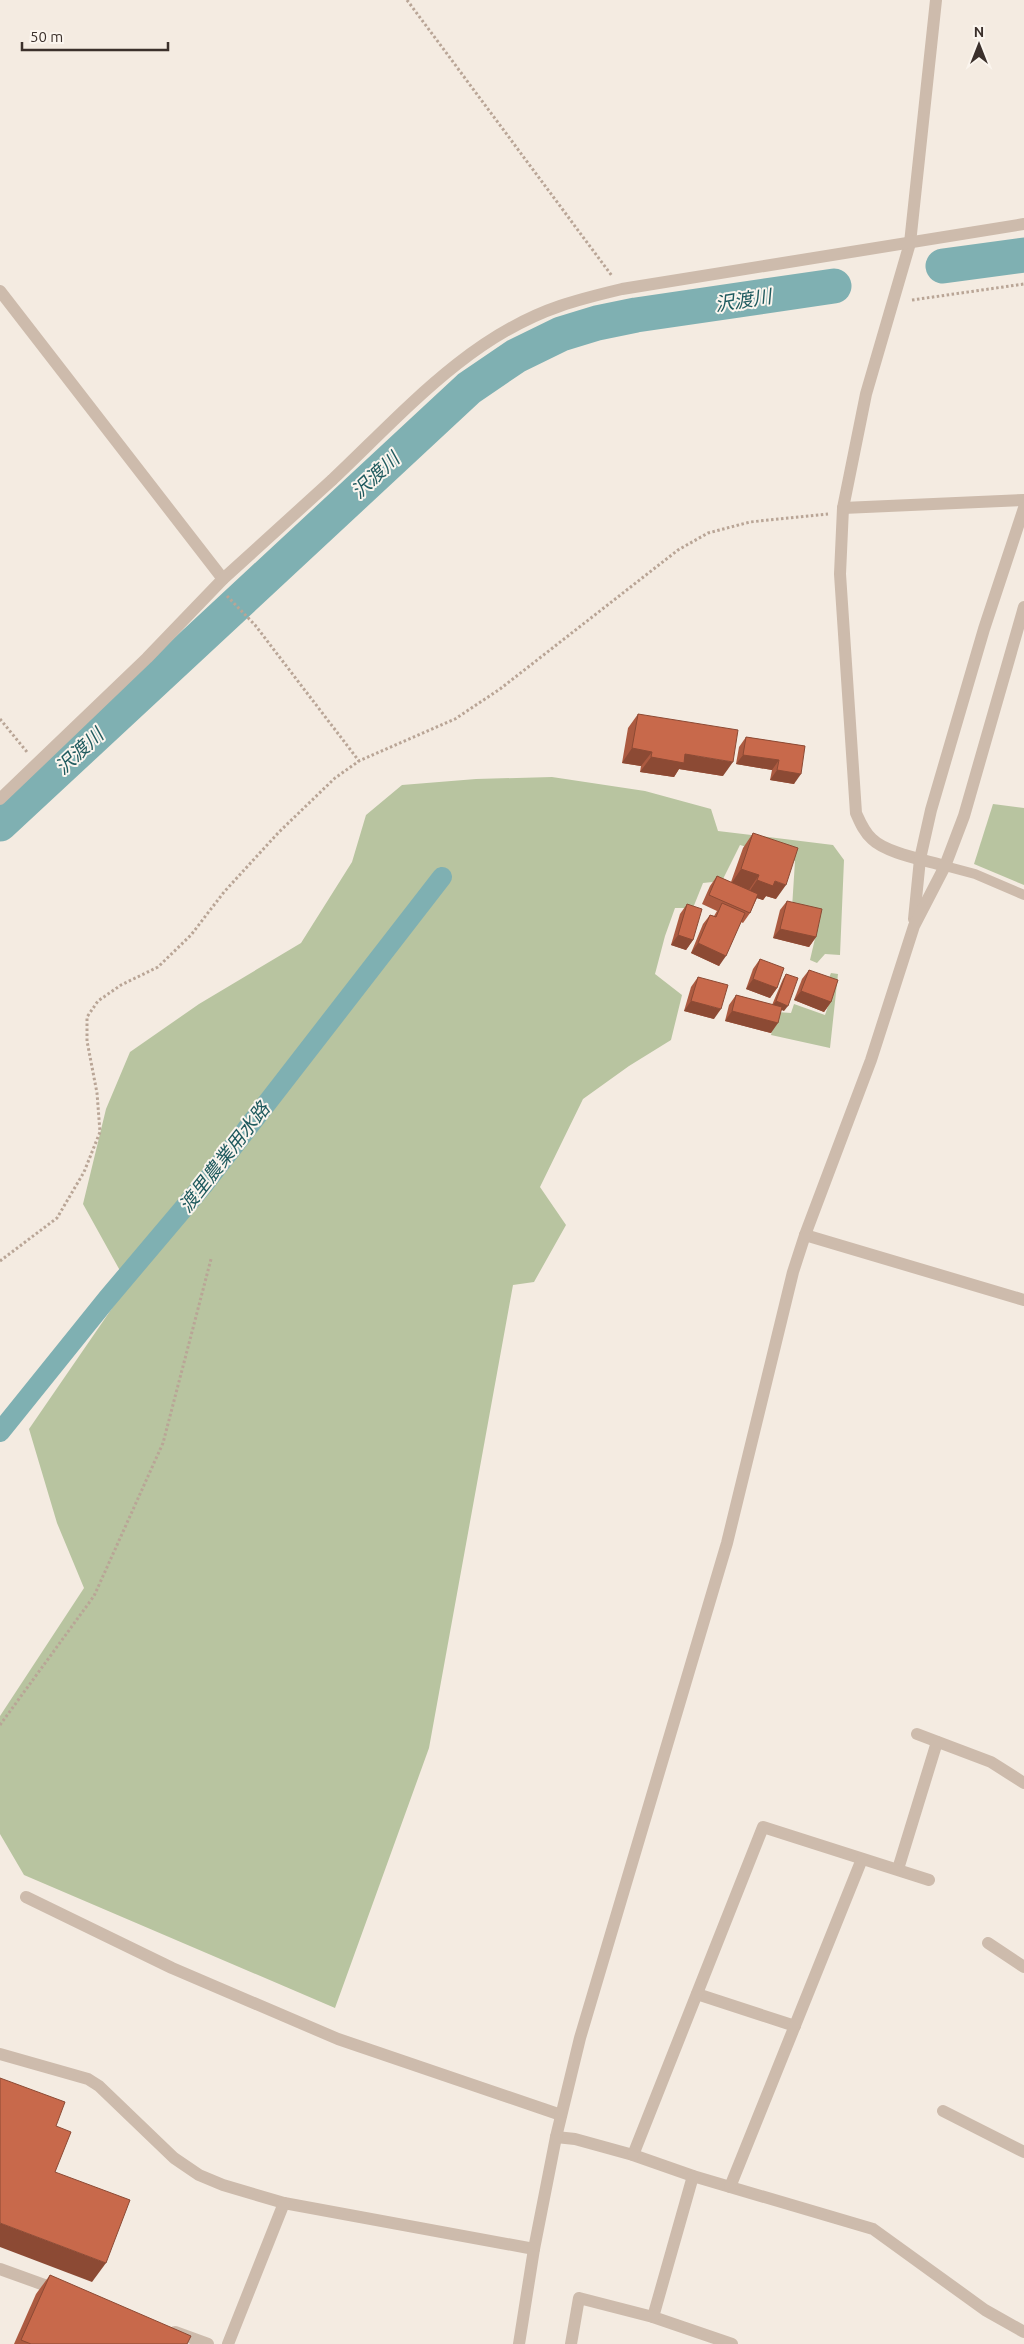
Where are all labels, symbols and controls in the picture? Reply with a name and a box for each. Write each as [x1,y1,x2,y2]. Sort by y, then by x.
scale bar [22,20,169,52]
north arrow [954,20,1004,70]
text: N [974,24,984,40]
text: 50 m [30,28,63,45]
water label: 沢渡川 [713,284,775,315]
water label: 沢渡川 [347,446,405,502]
water label: 沢渡川 [51,722,109,778]
water label: 渡里農業用水路 [174,1096,275,1216]

